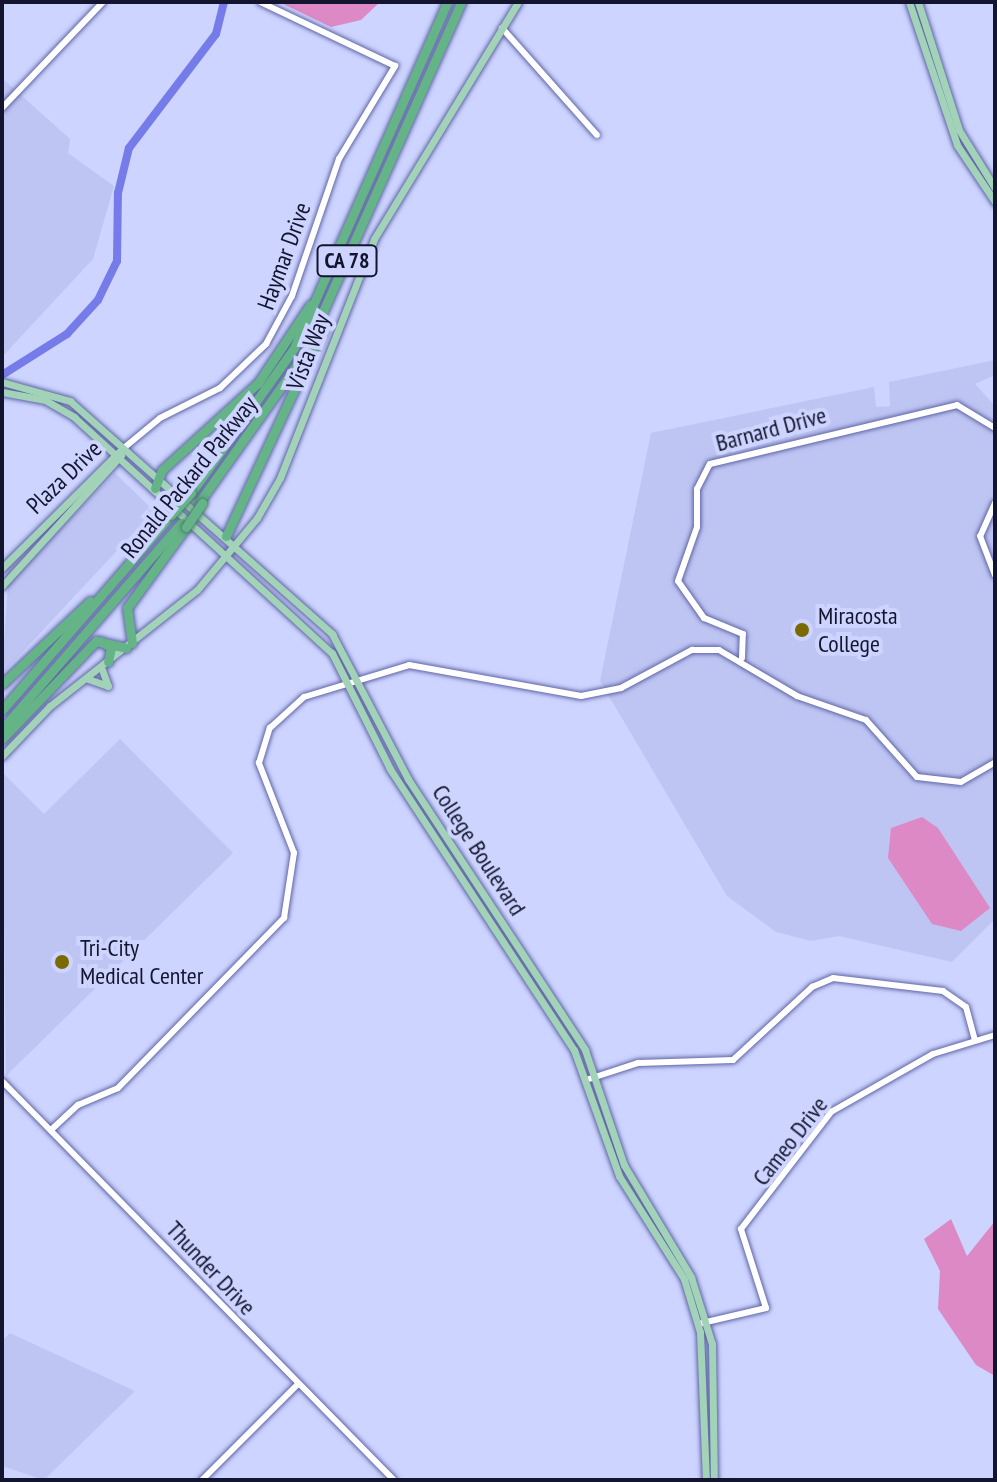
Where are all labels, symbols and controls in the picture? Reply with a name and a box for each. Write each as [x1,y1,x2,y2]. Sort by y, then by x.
street label: Haymar Drive [251,198,317,314]
road number: CA 78 [315,243,379,279]
street label: Vista Way [280,310,336,394]
street label: Ronald Packard Parkway [115,390,263,564]
street label: Barnard Drive [713,400,829,458]
street label: Plaza Drive [21,434,107,520]
place label: Miracosta College [818,602,897,658]
marker: Miracosta College [793,621,811,639]
street label: College Boulevard [426,779,532,921]
place label: Tri-City Medical Center [80,934,203,990]
marker: Tri-City Medical Center [51,951,73,973]
street label: Cameo Drive [746,1091,834,1191]
street label: Thunder Drive [160,1215,262,1321]

